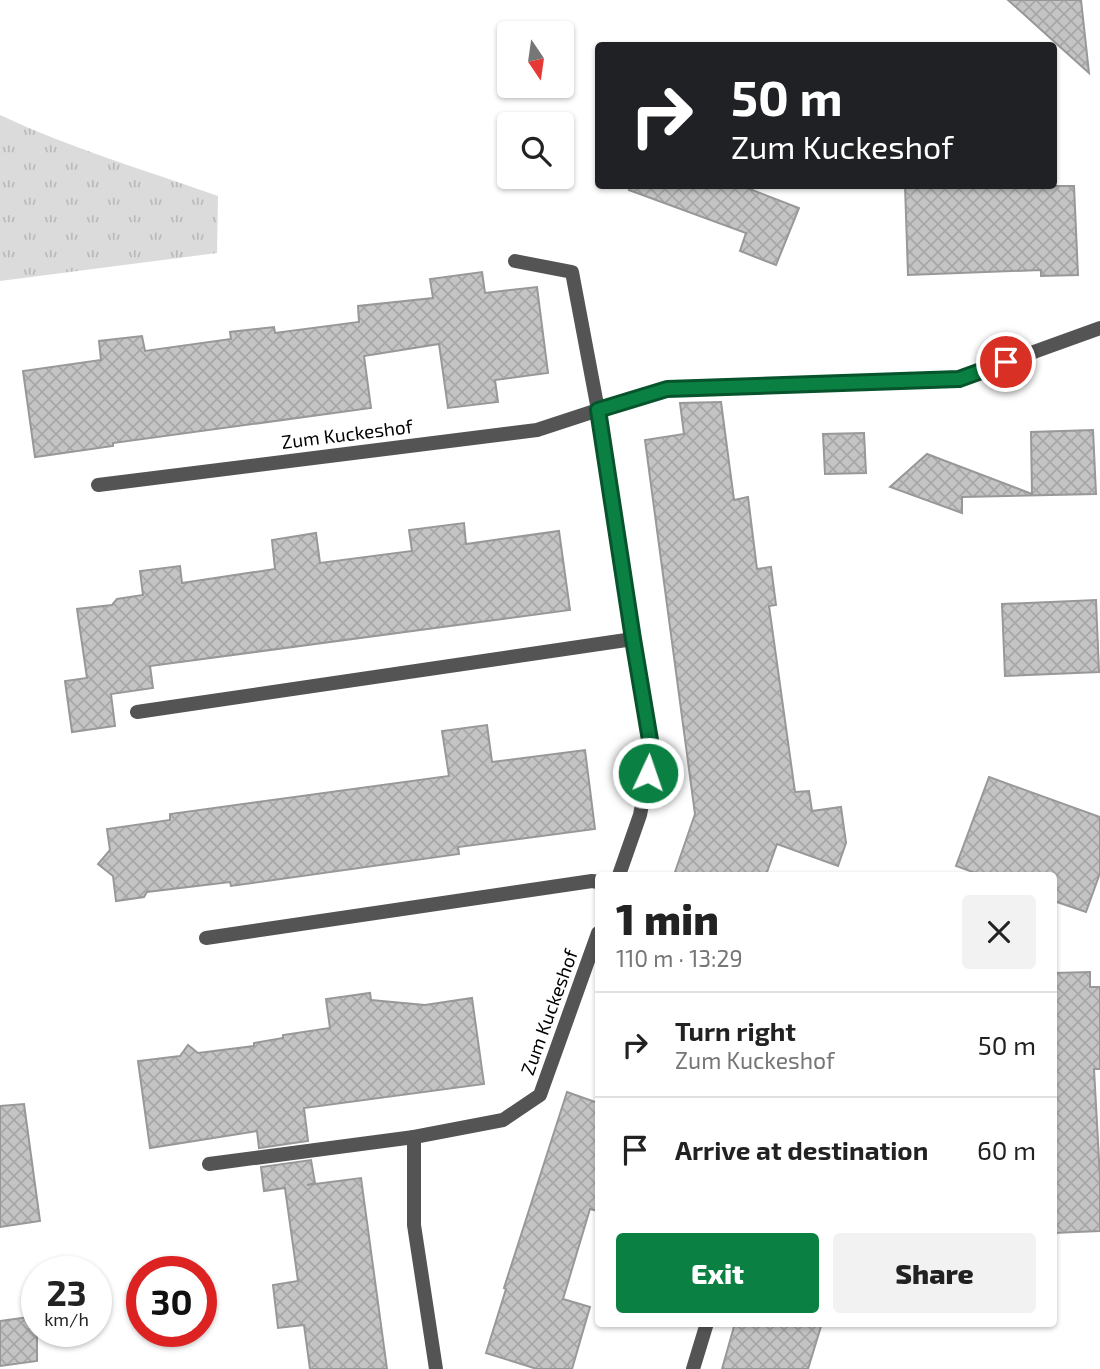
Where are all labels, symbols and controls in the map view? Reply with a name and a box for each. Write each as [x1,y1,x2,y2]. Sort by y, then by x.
north arrow [497,21,574,98]
map controls [497,21,574,189]
text: 50 m [731,67,843,126]
icon: right [616,70,707,161]
button: search [497,112,574,189]
text: Zum Kuckeshof [731,127,953,165]
pin [976,332,1036,392]
icon: arrive [987,343,1025,381]
street label: Zum Kuckeshof [280,414,415,453]
position arrow [611,736,685,810]
text: 1 min [616,893,719,943]
button: close [962,895,1036,969]
text: 110 m · 13:29 [616,944,743,972]
street label: Zum Kuckeshof [515,945,582,1078]
text: Turn right [675,1015,796,1046]
icon: right [616,1026,654,1064]
text: 50 m [978,1029,1036,1060]
text: Zum Kuckeshof [675,1046,835,1074]
icon: arrive [616,1131,654,1169]
text: Arrive at destination [675,1134,928,1165]
text: 60 m [977,1134,1036,1165]
button: Exit [616,1233,819,1313]
button: Share [833,1233,1036,1313]
speed limit sign: 30 [126,1256,217,1347]
text: 23 [46,1271,87,1313]
text: km/h [44,1308,89,1330]

